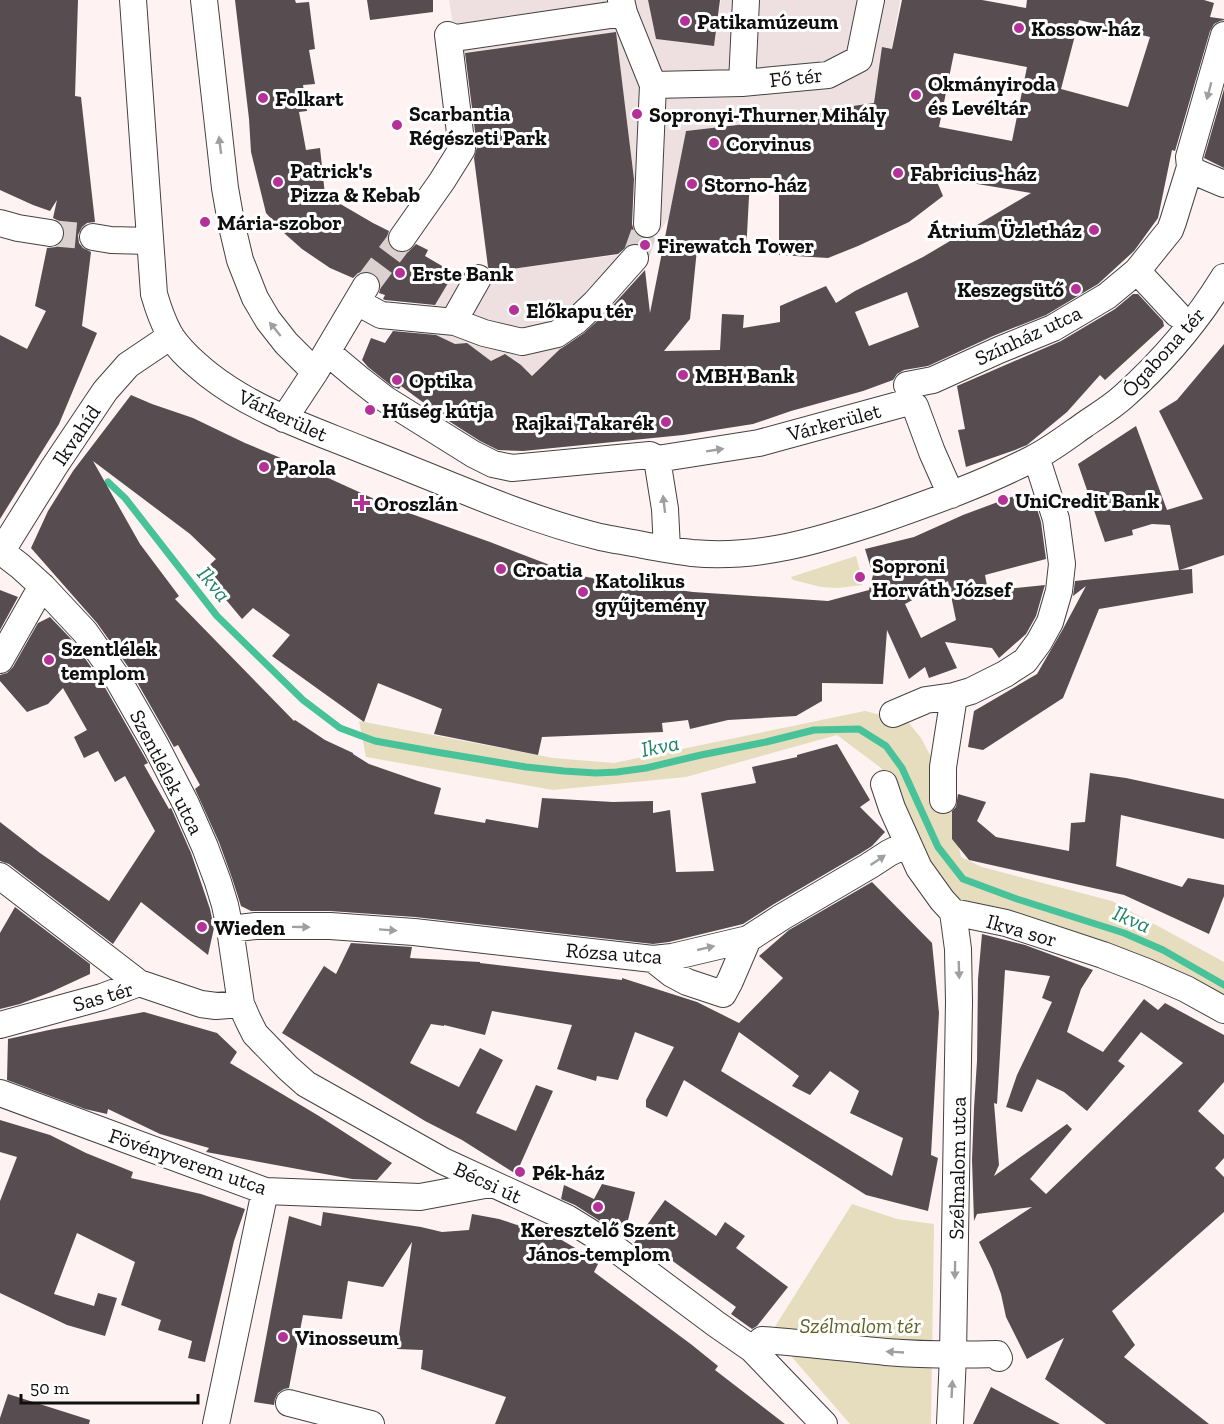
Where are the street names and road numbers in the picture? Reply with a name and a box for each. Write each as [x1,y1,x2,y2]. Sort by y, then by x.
street label: Fő tér [768,62,824,92]
street label: Színház utca [971,299,1085,371]
street label: Ógabona tér [1116,302,1210,402]
street label: Várkerület [234,383,332,447]
street label: Várkerület [784,398,884,447]
street label: Ikvahíd [47,400,106,470]
street label: Szentlélek utca [125,706,209,838]
street label: Ikva sor [984,908,1060,952]
street label: Rózsa utca [565,937,663,969]
street label: Sas tér [70,975,136,1017]
street label: Szélmalom utca [943,1096,971,1240]
street label: Fövényverem utca [106,1122,270,1200]
street label: Bécsi út [450,1156,526,1209]

